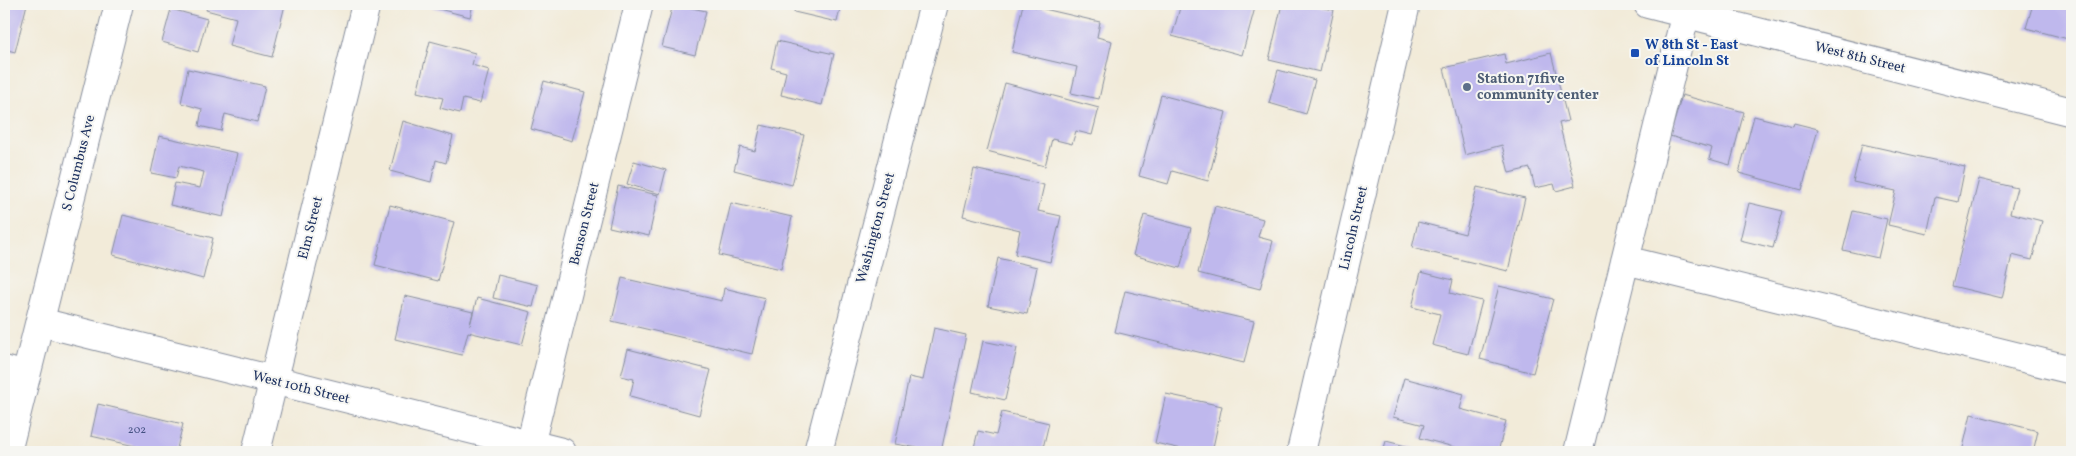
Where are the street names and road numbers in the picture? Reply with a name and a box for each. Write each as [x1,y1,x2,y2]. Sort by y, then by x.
street label: West 8th Street [1813,38,1908,79]
street label: S Columbus Ave [58,112,100,213]
street label: Washington Street [852,170,900,286]
street label: Benson Street [565,180,605,268]
street label: Lincoln Street [1335,184,1373,272]
street label: Elm Street [294,194,328,262]
street label: West 10th Street [250,367,352,409]

